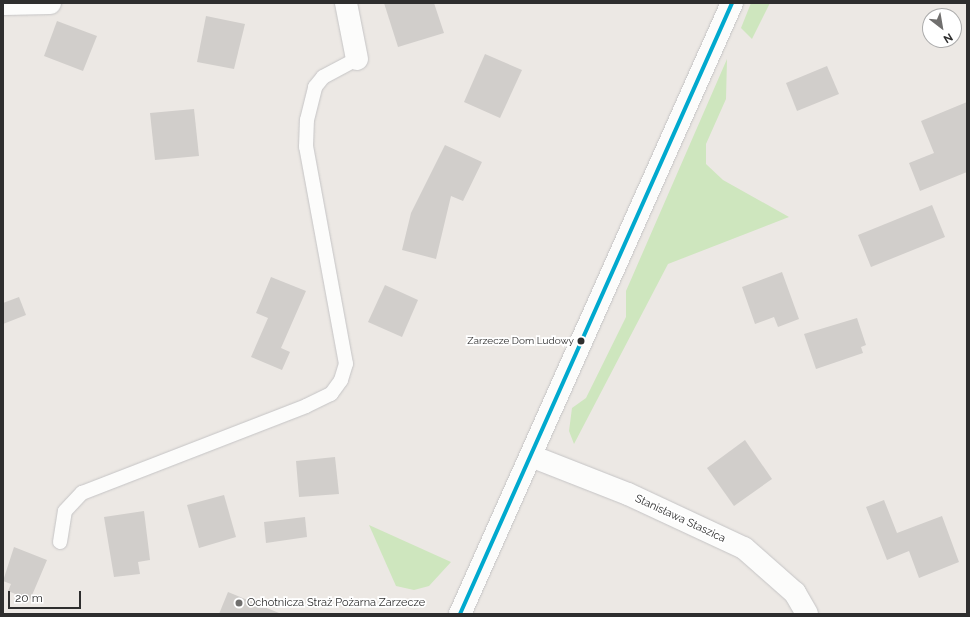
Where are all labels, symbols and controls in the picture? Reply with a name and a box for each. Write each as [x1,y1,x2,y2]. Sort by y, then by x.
north arrow [922,8,962,48]
text: N [941,30,955,46]
place label: Zarzecze Dom Ludowy [467,335,574,347]
marker: Zarzecze Dom Ludowy [576,336,586,346]
street label: Stanisława Staszica [633,492,727,546]
scale bar [10,583,83,609]
text: 20 m [15,591,43,605]
place label: Ochotnicza Straż Pożarna Zarzecze [247,596,425,610]
marker: Ochotnicza Straż Pożarna Zarzecze [234,598,244,608]

